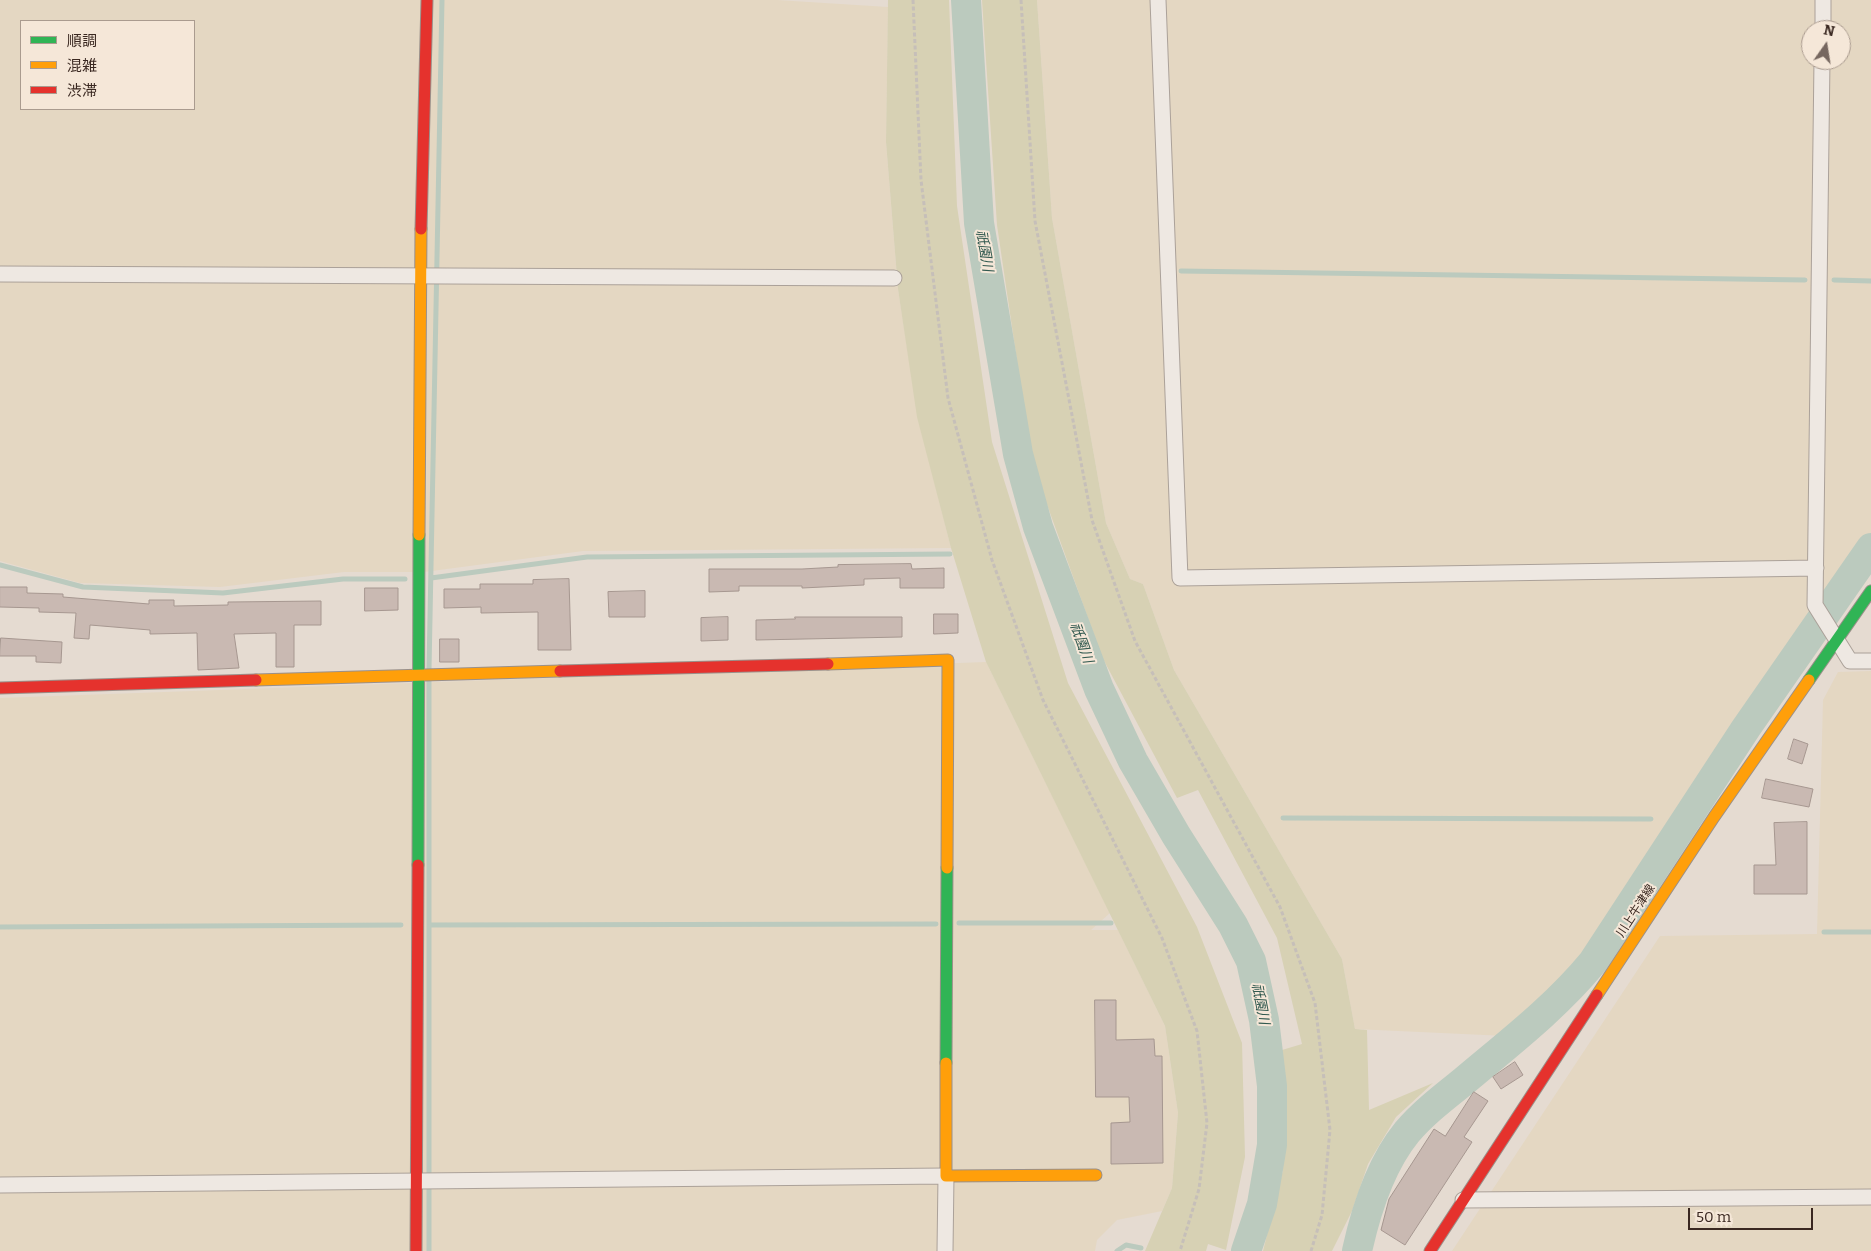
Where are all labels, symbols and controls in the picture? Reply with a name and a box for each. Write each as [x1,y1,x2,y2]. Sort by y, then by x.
legend [20,20,195,110]
north arrow [1801,20,1851,70]
text: N [1822,21,1836,40]
text: 順調 [67,32,97,50]
text: 混雑 [67,57,97,75]
text: 渋滞 [67,82,97,100]
water label: 祇園川 [972,229,996,273]
water label: 祇園川 [1066,620,1096,666]
street label: 川上牛津線 [1614,882,1658,940]
water label: 祇園川 [1248,982,1272,1026]
scale bar [1691,1198,1816,1230]
text: 50 m [1696,1208,1731,1226]

